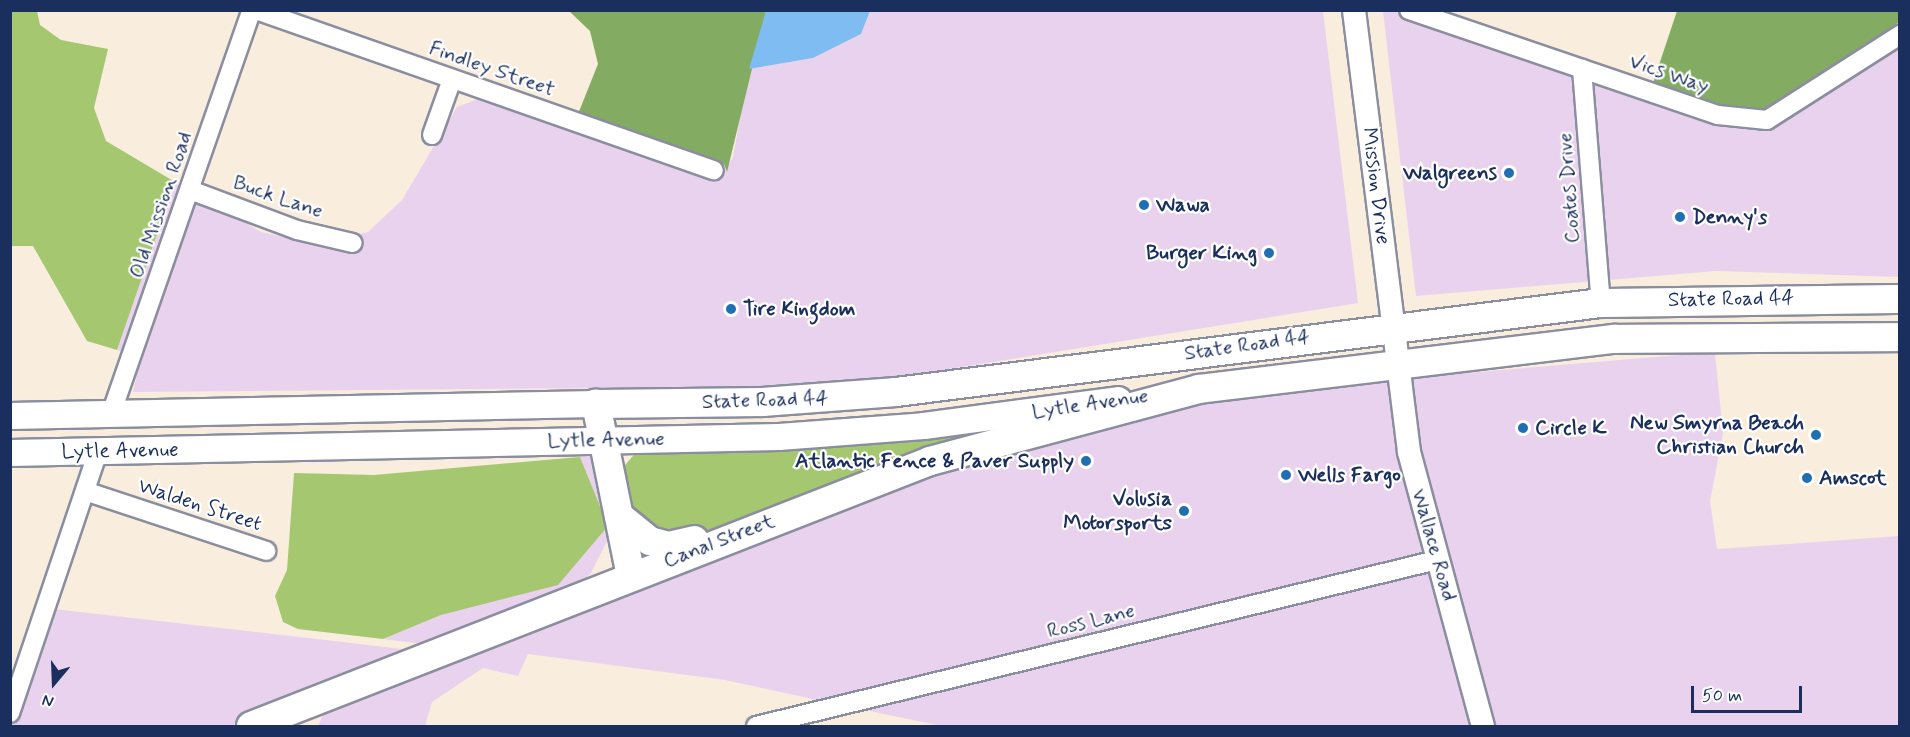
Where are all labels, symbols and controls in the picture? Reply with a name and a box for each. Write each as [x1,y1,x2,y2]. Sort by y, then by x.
street label: Findley Street [426,36,558,102]
street label: Vics Way [1626,49,1712,99]
street label: Mission Drive [1356,127,1396,245]
street label: Old Mission Road [125,131,197,279]
street label: Coates Drive [1553,132,1585,244]
place label: Walgreens [1403,160,1497,186]
marker: Walgreens [1502,166,1516,180]
street label: Buck Lane [230,170,326,224]
place label: Wawa [1156,192,1210,218]
marker: Wawa [1137,198,1151,212]
place label: Denny's [1692,204,1767,230]
marker: Denny's [1673,210,1687,224]
place label: Burger King [1149,240,1257,266]
marker: Burger King [1262,246,1276,260]
street label: State Road 44 [1667,285,1795,313]
place label: Tire Kingdom [743,296,861,322]
marker: Tire Kingdom [724,302,738,316]
street label: State Road 44 [1182,324,1312,366]
street label: Lytle Avenue [1029,383,1151,425]
street label: State Road 44 [701,385,829,415]
place label: New Smyrna Beach Christian Church [1628,410,1804,460]
place label: Circle K [1535,415,1607,441]
marker: Circle K [1516,421,1530,435]
street label: Lytle Avenue [546,426,666,454]
marker: New Smyrna Beach Christian Church [1809,428,1823,442]
street label: Lytle Avenue [60,437,180,465]
place label: Atlantic Fence & Paver Supply [802,448,1074,474]
marker: Atlantic Fence & Paver Supply [1079,454,1093,468]
place label: Wells Fargo [1298,462,1400,488]
place label: Amscot [1819,465,1887,491]
marker: Wells Fargo [1279,468,1293,482]
marker: Amscot [1800,471,1814,485]
street label: Walden Street [133,473,267,537]
place label: Volusia Motorsports [1063,486,1172,536]
street label: Wallace Road [1406,486,1462,604]
marker: Volusia Motorsports [1177,504,1191,518]
street label: Canal Street [660,508,778,574]
street label: Ross Lane [1044,598,1138,644]
north arrow [24,653,84,713]
scale bar [1694,674,1805,712]
text: 50 m [1702,684,1742,708]
text: N [40,689,56,712]

